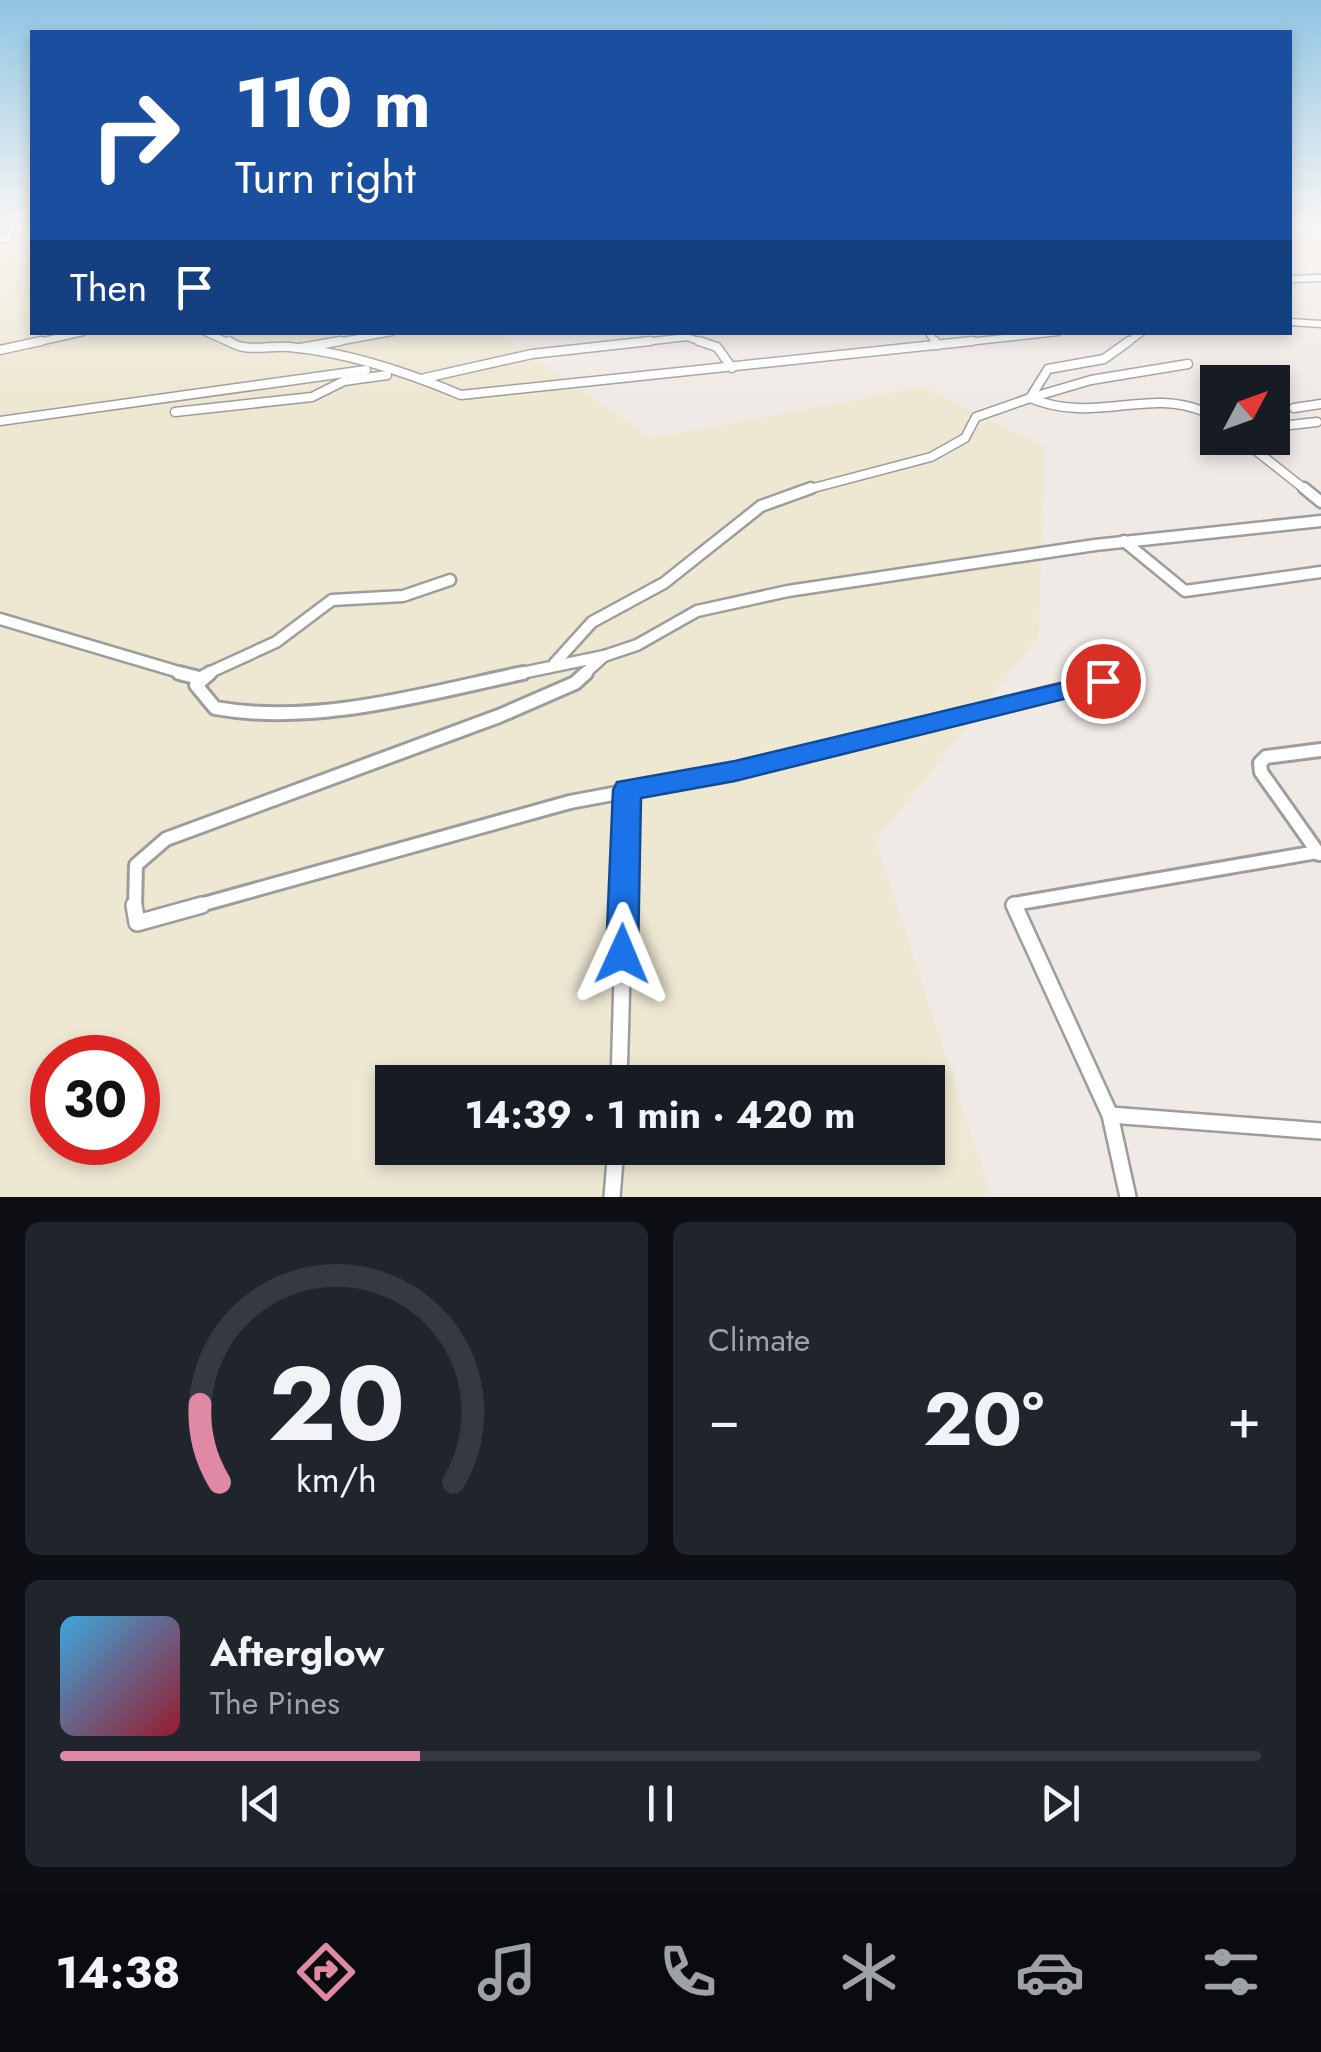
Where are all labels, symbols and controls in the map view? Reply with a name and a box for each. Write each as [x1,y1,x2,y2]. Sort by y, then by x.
text: 110 m [235,52,431,153]
icon: right [70,70,200,200]
text: Turn right [235,145,416,210]
text: Then [70,260,147,315]
icon: arrive [167,260,222,315]
north arrow [1200,365,1290,455]
map controls [1200,365,1290,455]
pin [1061,639,1146,724]
icon: arrive [1076,654,1131,709]
position arrow [570,902,674,1006]
speed limit sign: 30 [30,1035,160,1165]
text: 14:39 · 1 min · 420 m [465,1087,855,1142]
text: Climate [708,1317,810,1363]
text: 20 [268,1329,405,1479]
text: 20° [923,1365,1044,1473]
text: − [708,1379,740,1459]
text: + [1227,1379,1261,1459]
text: km/h [296,1454,377,1505]
text: Afterglow [210,1625,384,1680]
text: The Pines [210,1680,340,1726]
icon: previous [233,1776,288,1831]
icon: pause [633,1776,688,1831]
icon: next [1033,1776,1088,1831]
icon: directions [291,1937,361,2007]
icon: music [472,1937,542,2007]
icon: phone [653,1937,723,2007]
icon: climate [834,1937,904,2007]
icon: car [1015,1937,1085,2007]
icon: filters [1196,1937,1266,2007]
text: 14:38 [55,1940,180,2005]

